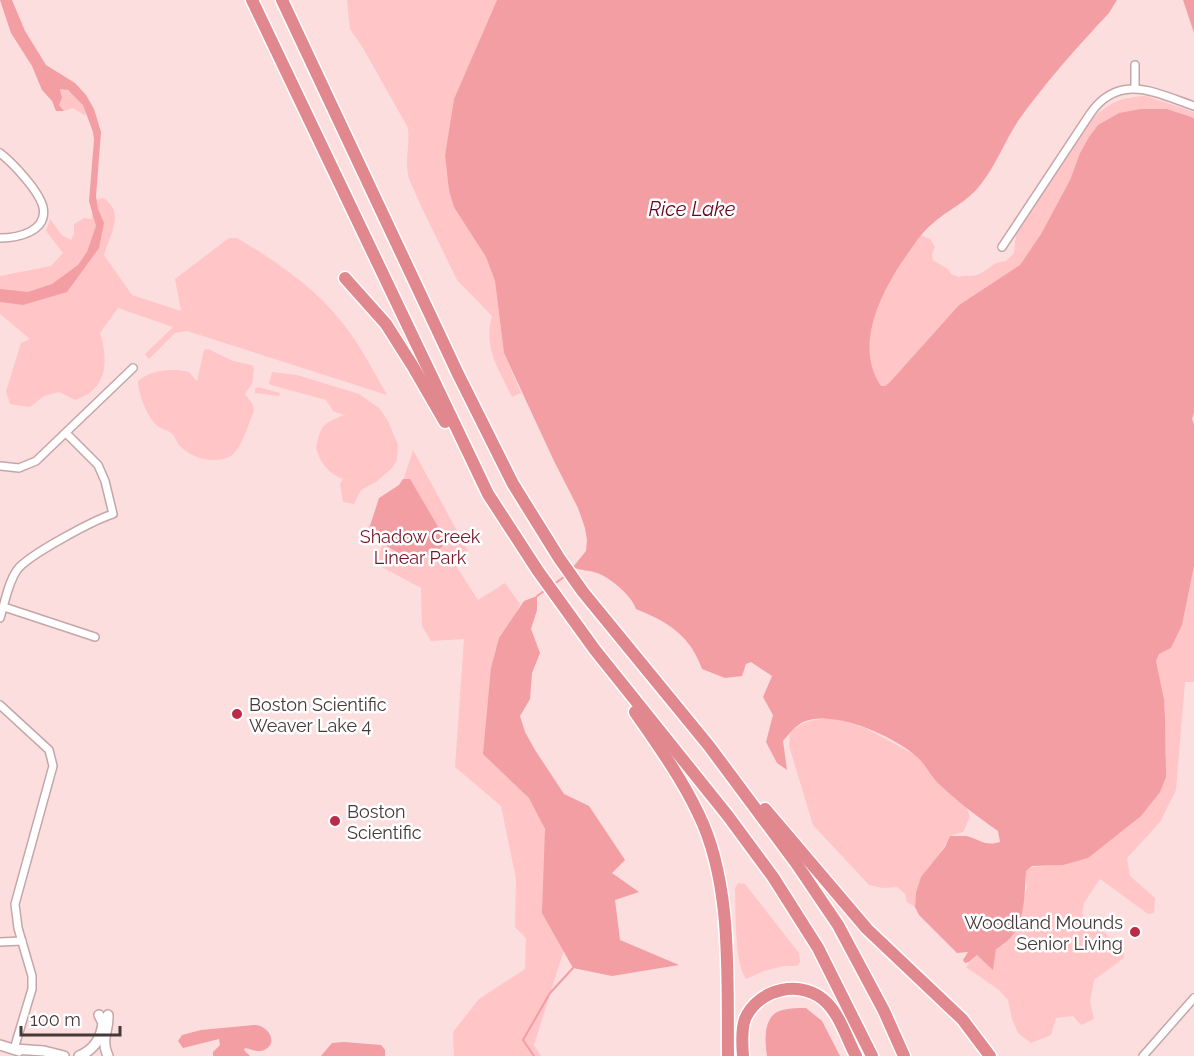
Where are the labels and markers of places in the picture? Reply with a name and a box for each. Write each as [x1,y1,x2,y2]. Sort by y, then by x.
place label: Boston Scientific Weaver Lake 4 [249,694,387,736]
marker: Boston Scientific Weaver Lake 4 [230,707,244,721]
place label: Boston Scientific [347,801,422,843]
marker: Boston Scientific [328,814,342,828]
place label: Woodland Mounds Senior Living [964,912,1123,954]
marker: Woodland Mounds Senior Living [1128,925,1142,939]

